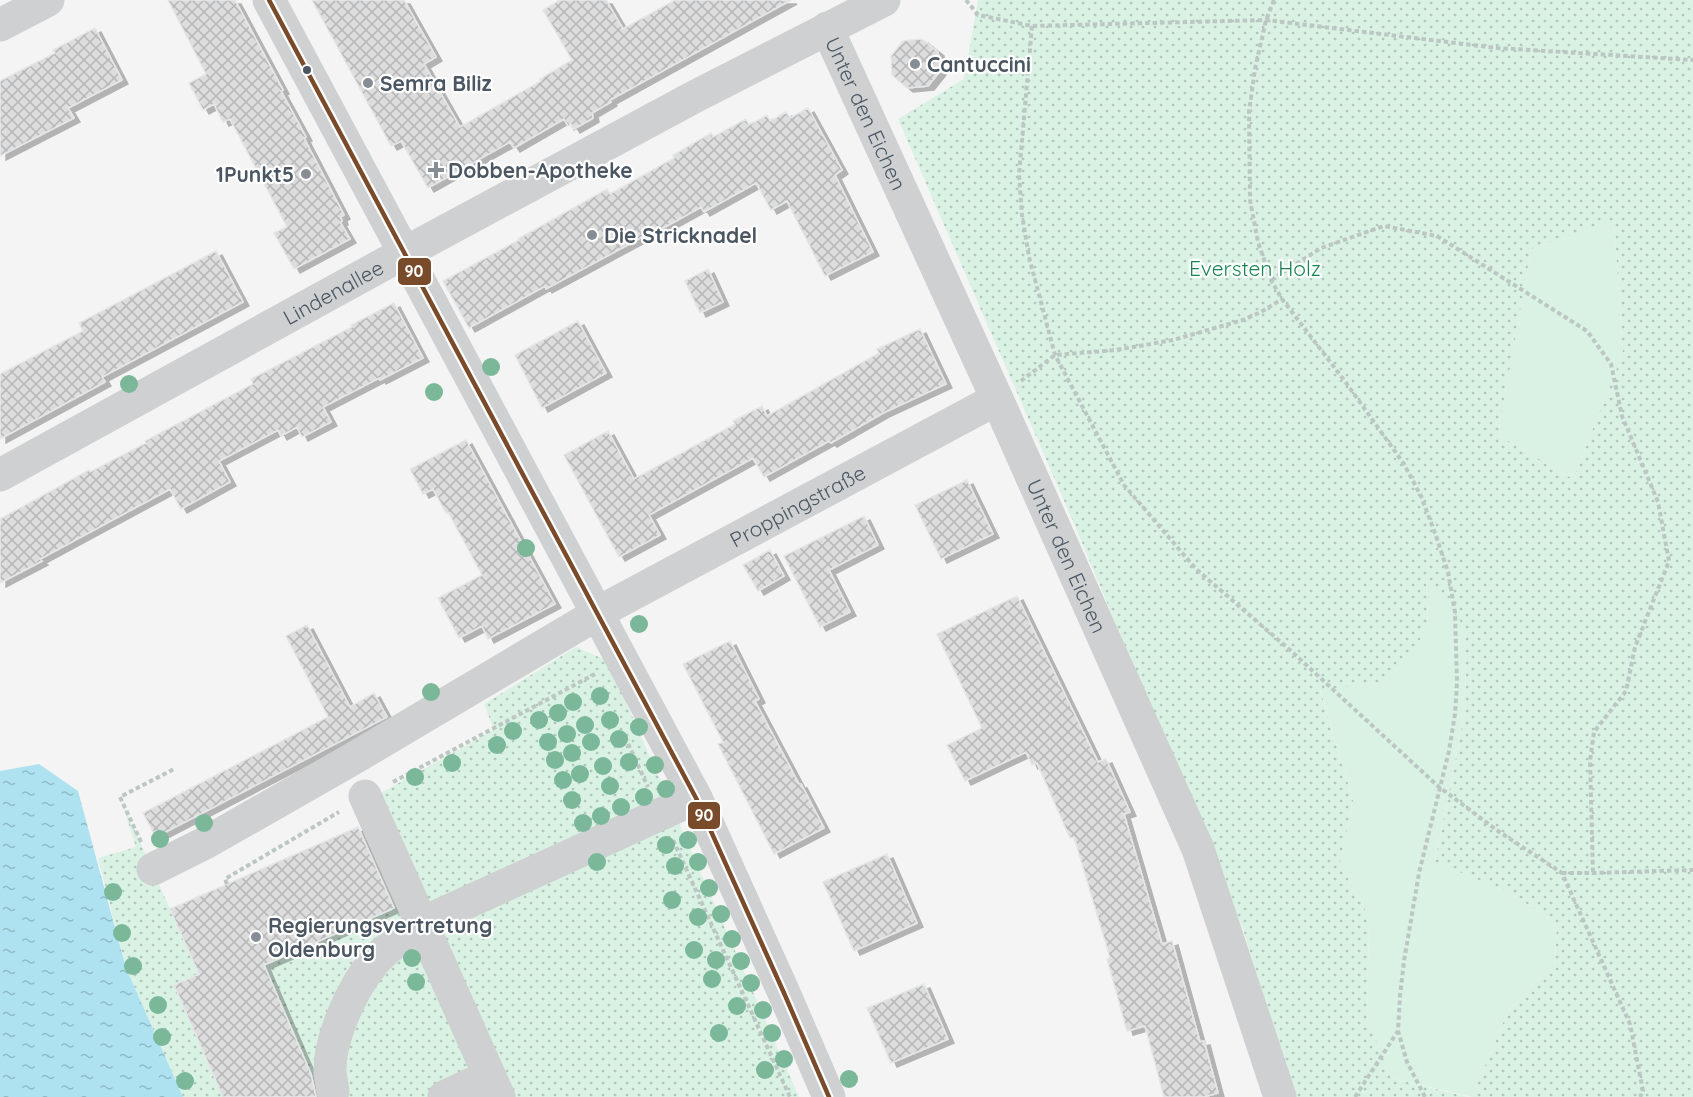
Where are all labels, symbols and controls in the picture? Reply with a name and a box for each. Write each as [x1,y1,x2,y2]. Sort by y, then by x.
street label: Unter den Eichen [820,33,912,194]
place label: Cantuccini [927,51,1031,77]
marker: Cantuccini [908,57,922,71]
unlabelled marker [301,64,313,76]
place label: Semra Biliz [380,70,492,96]
marker: Semra Biliz [361,76,375,90]
place label: Dobben-Apotheke [448,157,633,183]
place label: 1Punkt5 [216,161,294,187]
marker: Dobben-Apotheke [429,163,443,177]
marker: 1Punkt5 [299,167,313,181]
place label: Die Stricknadel [604,222,757,248]
marker: Die Stricknadel [585,228,599,242]
street label: Lindenallee [278,254,388,330]
park label: Eversten Holz [1189,255,1321,281]
line badge: 90 [397,257,432,286]
text: 90 [405,261,424,281]
street label: Proppingstraße [725,459,870,553]
street label: Unter den Eichen [1021,475,1113,637]
line badge: 90 [687,801,721,830]
text: 90 [695,805,714,825]
place label: Regierungsvertretung Oldenburg [268,912,492,962]
marker: Regierungsvertretung Oldenburg [249,930,263,944]

